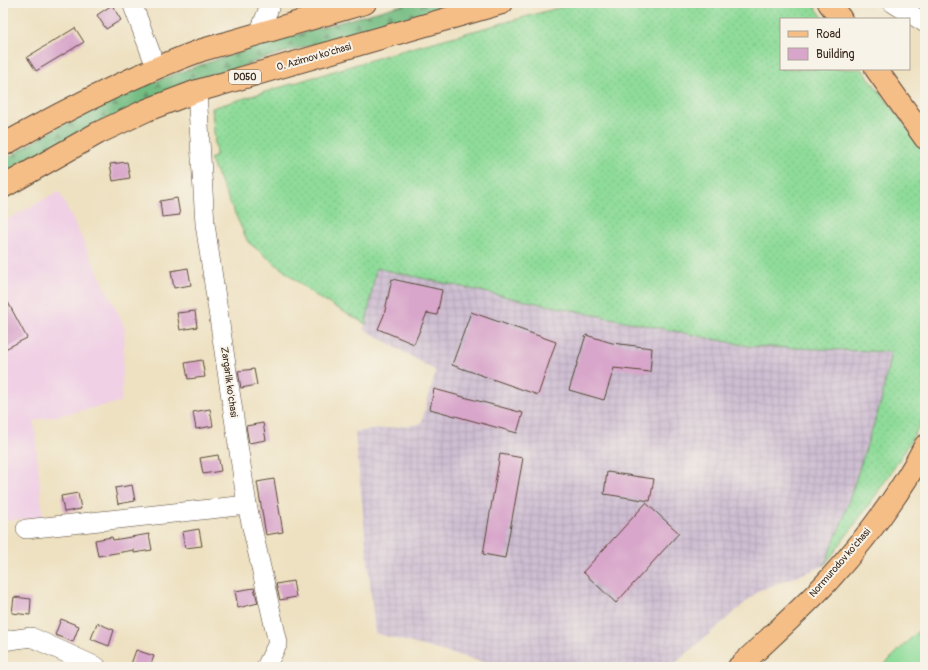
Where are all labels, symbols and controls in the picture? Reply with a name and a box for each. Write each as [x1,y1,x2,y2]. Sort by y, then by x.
legend [780,18,910,70]
text: Road [816,27,841,42]
street label: O. Azimov ko'chasi [275,41,353,73]
text: Building [816,47,855,62]
road number: D050 [229,70,261,84]
street label: Zargarlik ko'chasi [218,346,240,418]
street label: Normurodov ko'chasi [807,526,873,600]

